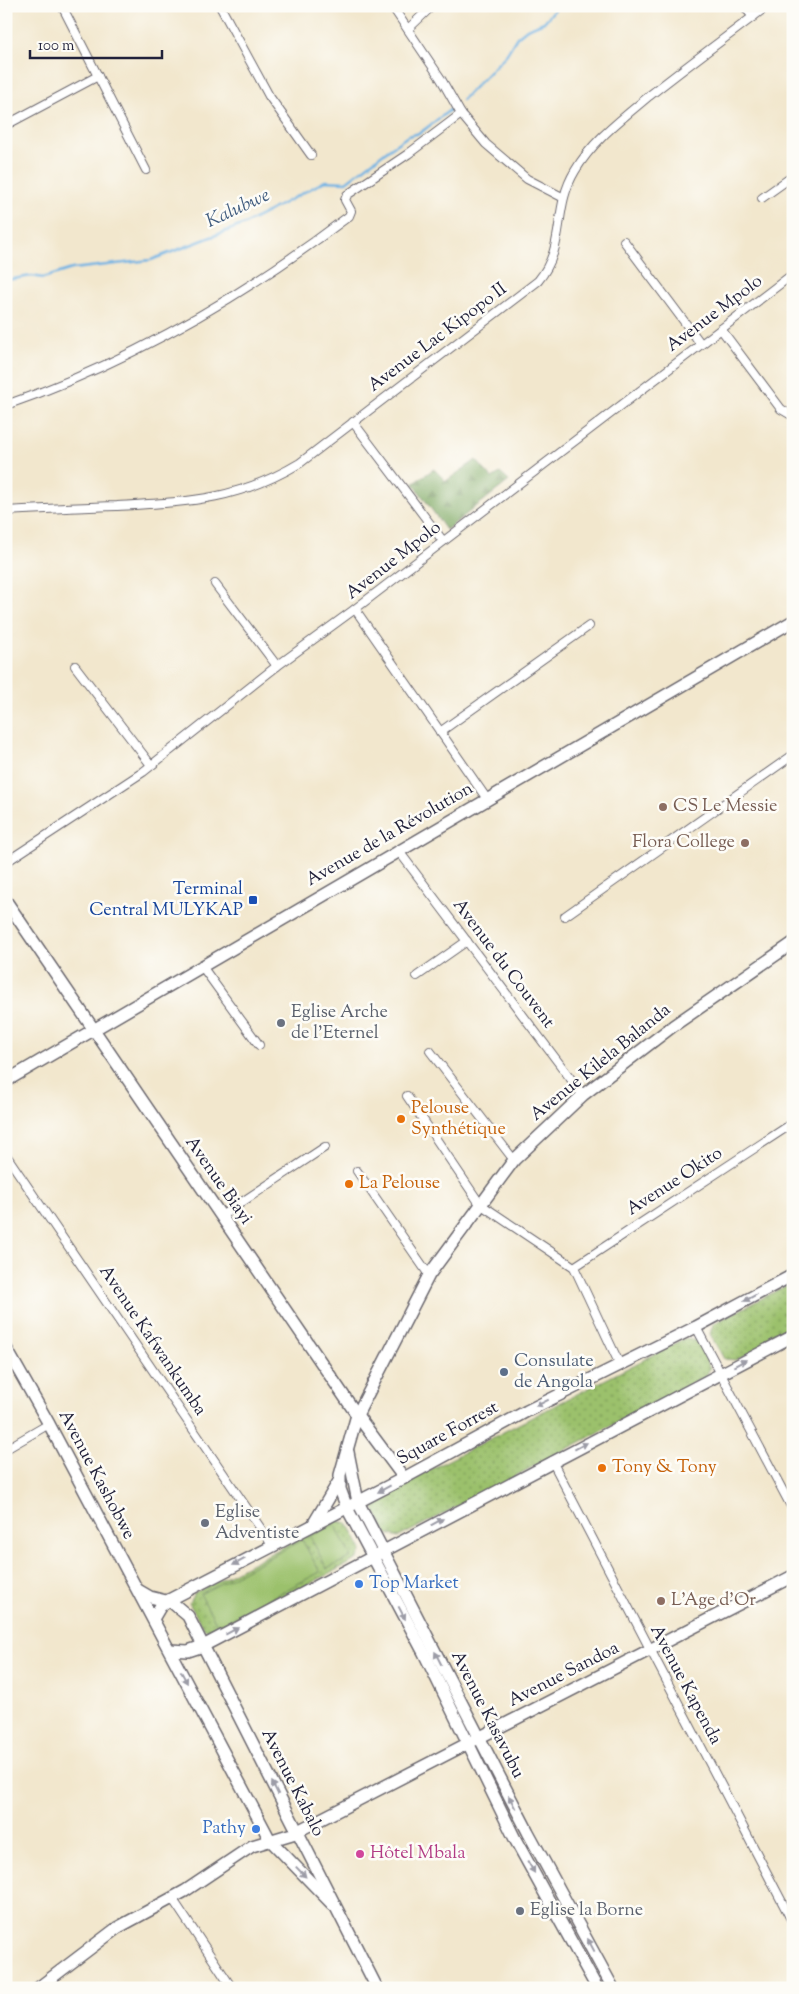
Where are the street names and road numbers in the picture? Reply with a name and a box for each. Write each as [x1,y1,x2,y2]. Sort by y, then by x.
street label: Avenue Mpolo [661,269,769,359]
street label: Avenue Lac Kipopo II [363,277,513,399]
street label: Avenue Mpolo [341,515,447,607]
street label: Avenue de la Révolution [301,776,479,894]
street label: Avenue du Couvent [446,894,560,1034]
street label: Avenue Kilela Balanda [525,998,677,1128]
street label: Avenue Biayi [178,1132,258,1230]
street label: Avenue Okito [622,1141,728,1223]
street label: Avenue Kafwankumba [92,1261,212,1421]
street label: Square Forrest [392,1395,504,1473]
street label: Avenue Kashobwe [51,1406,141,1544]
street label: Avenue Kapenda [642,1620,728,1750]
street label: Avenue Sandoa [504,1636,624,1714]
street label: Avenue Kasavubu [444,1647,530,1783]
street label: Avenue Kabalo [254,1725,330,1842]

